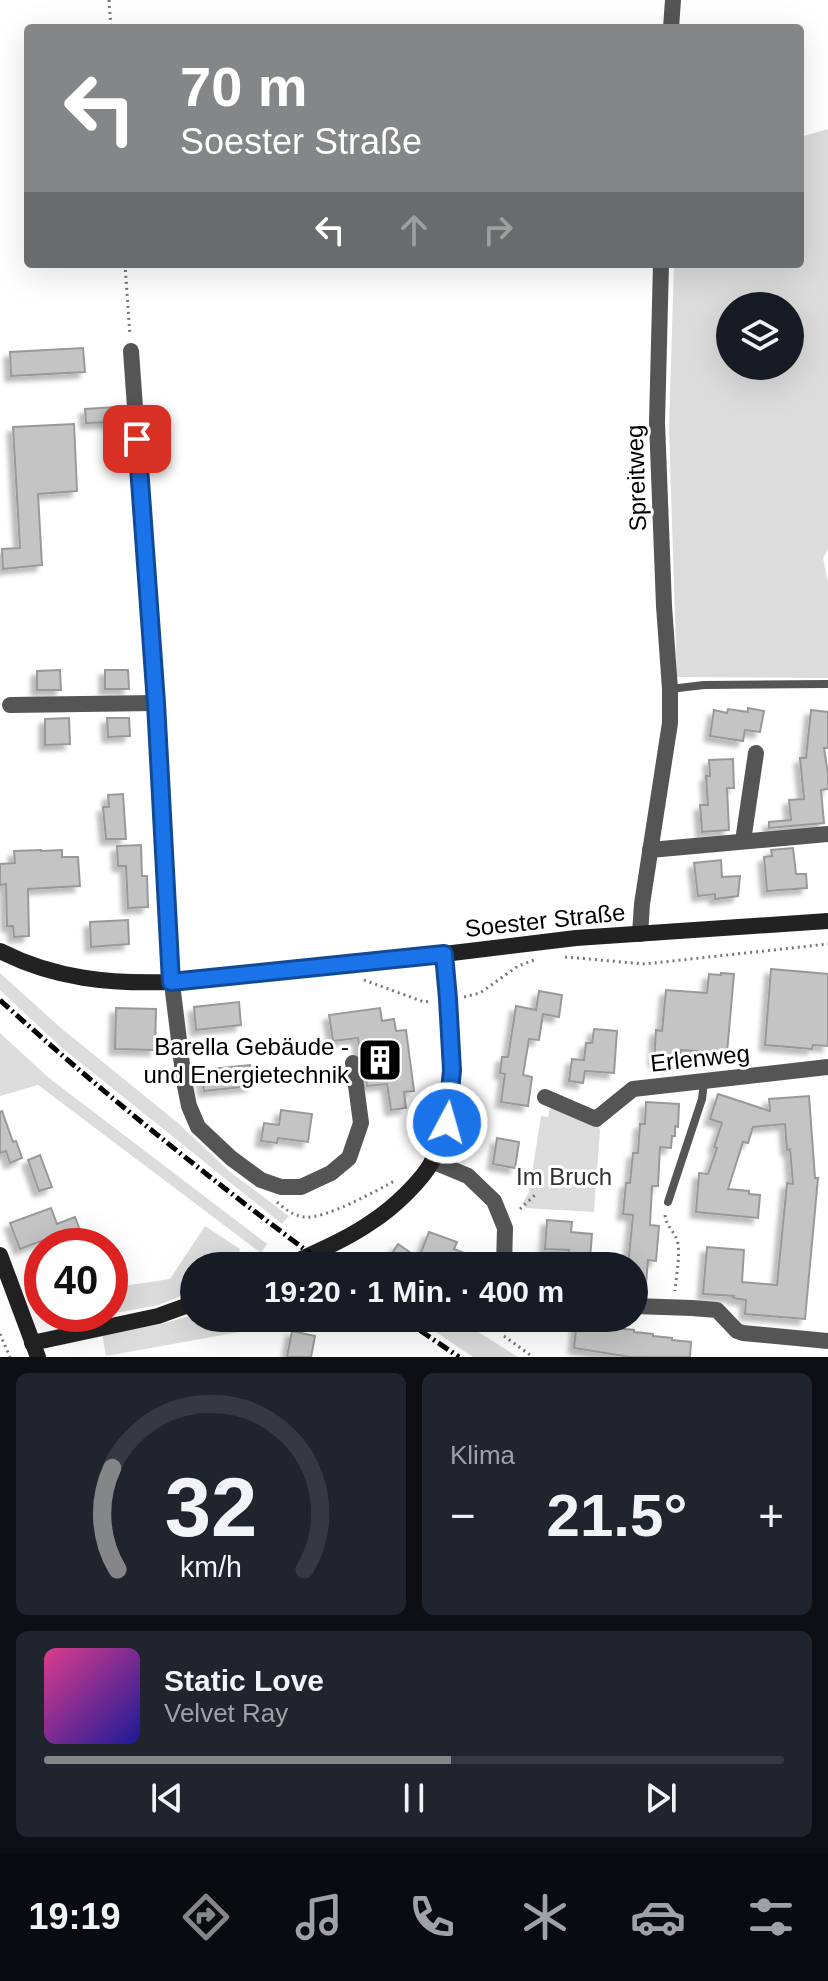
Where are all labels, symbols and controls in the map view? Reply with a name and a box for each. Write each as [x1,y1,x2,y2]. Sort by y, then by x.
text: 70 m [180,55,308,118]
icon: left [48,56,152,160]
text: Soester Straße [180,121,422,162]
icon: left [308,208,352,252]
icon: ahead [392,208,436,252]
icon: right [476,208,520,252]
map controls [716,292,804,380]
button: layers [716,292,804,380]
pin [103,405,171,473]
icon: arrive [115,417,159,461]
street label: Spreitweg [621,424,651,532]
street label: Soester Straße [463,898,627,942]
place label: Barella Gebäude - und Energietechnik [144,1033,350,1088]
building icon: Barella Gebäude - und Energietechnik [356,1036,404,1084]
street label: Erlenweg [649,1039,751,1077]
position arrow [405,1081,489,1165]
park label: Im Bruch [516,1163,612,1190]
speed limit sign: 40 [24,1228,128,1332]
text: 19:20 · 1 Min. · 400 m [264,1275,564,1308]
text: Klima [450,1440,515,1470]
text: 32 [165,1461,257,1554]
text: 21.5° [547,1482,687,1549]
text: − [450,1491,476,1540]
text: + [758,1491,784,1540]
text: km/h [180,1551,242,1583]
text: Static Love [164,1664,324,1697]
text: Velvet Ray [164,1698,288,1728]
icon: previous [145,1776,189,1820]
icon: pause [392,1776,436,1820]
icon: next [639,1776,683,1820]
icon: directions [178,1889,234,1945]
icon: music [291,1889,347,1945]
icon: phone [404,1889,460,1945]
icon: climate [517,1889,573,1945]
icon: car [630,1889,686,1945]
icon: filters [743,1889,799,1945]
text: 19:19 [29,1896,121,1937]

